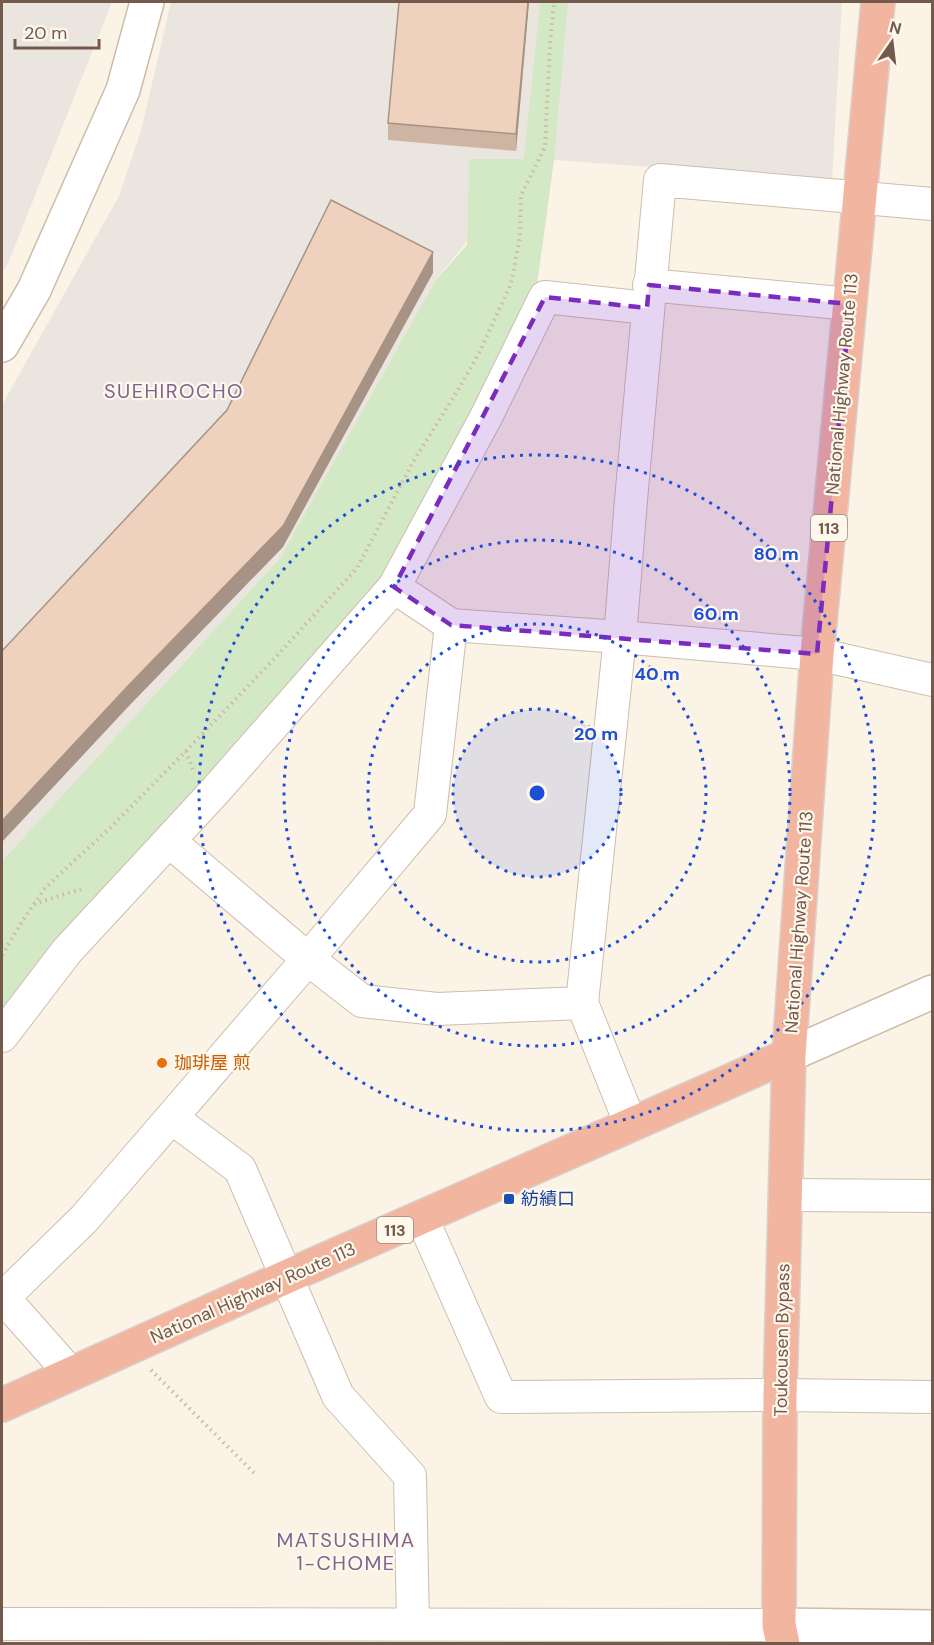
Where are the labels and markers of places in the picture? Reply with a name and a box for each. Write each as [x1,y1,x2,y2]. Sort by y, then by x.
centre of rings [527,783,547,803]
place label: 珈琲屋 煎 [174,1051,251,1075]
marker: 珈琲屋 煎 [155,1056,169,1070]
place label: 紡績口 [521,1187,575,1211]
marker: 紡績口 [502,1192,516,1206]

